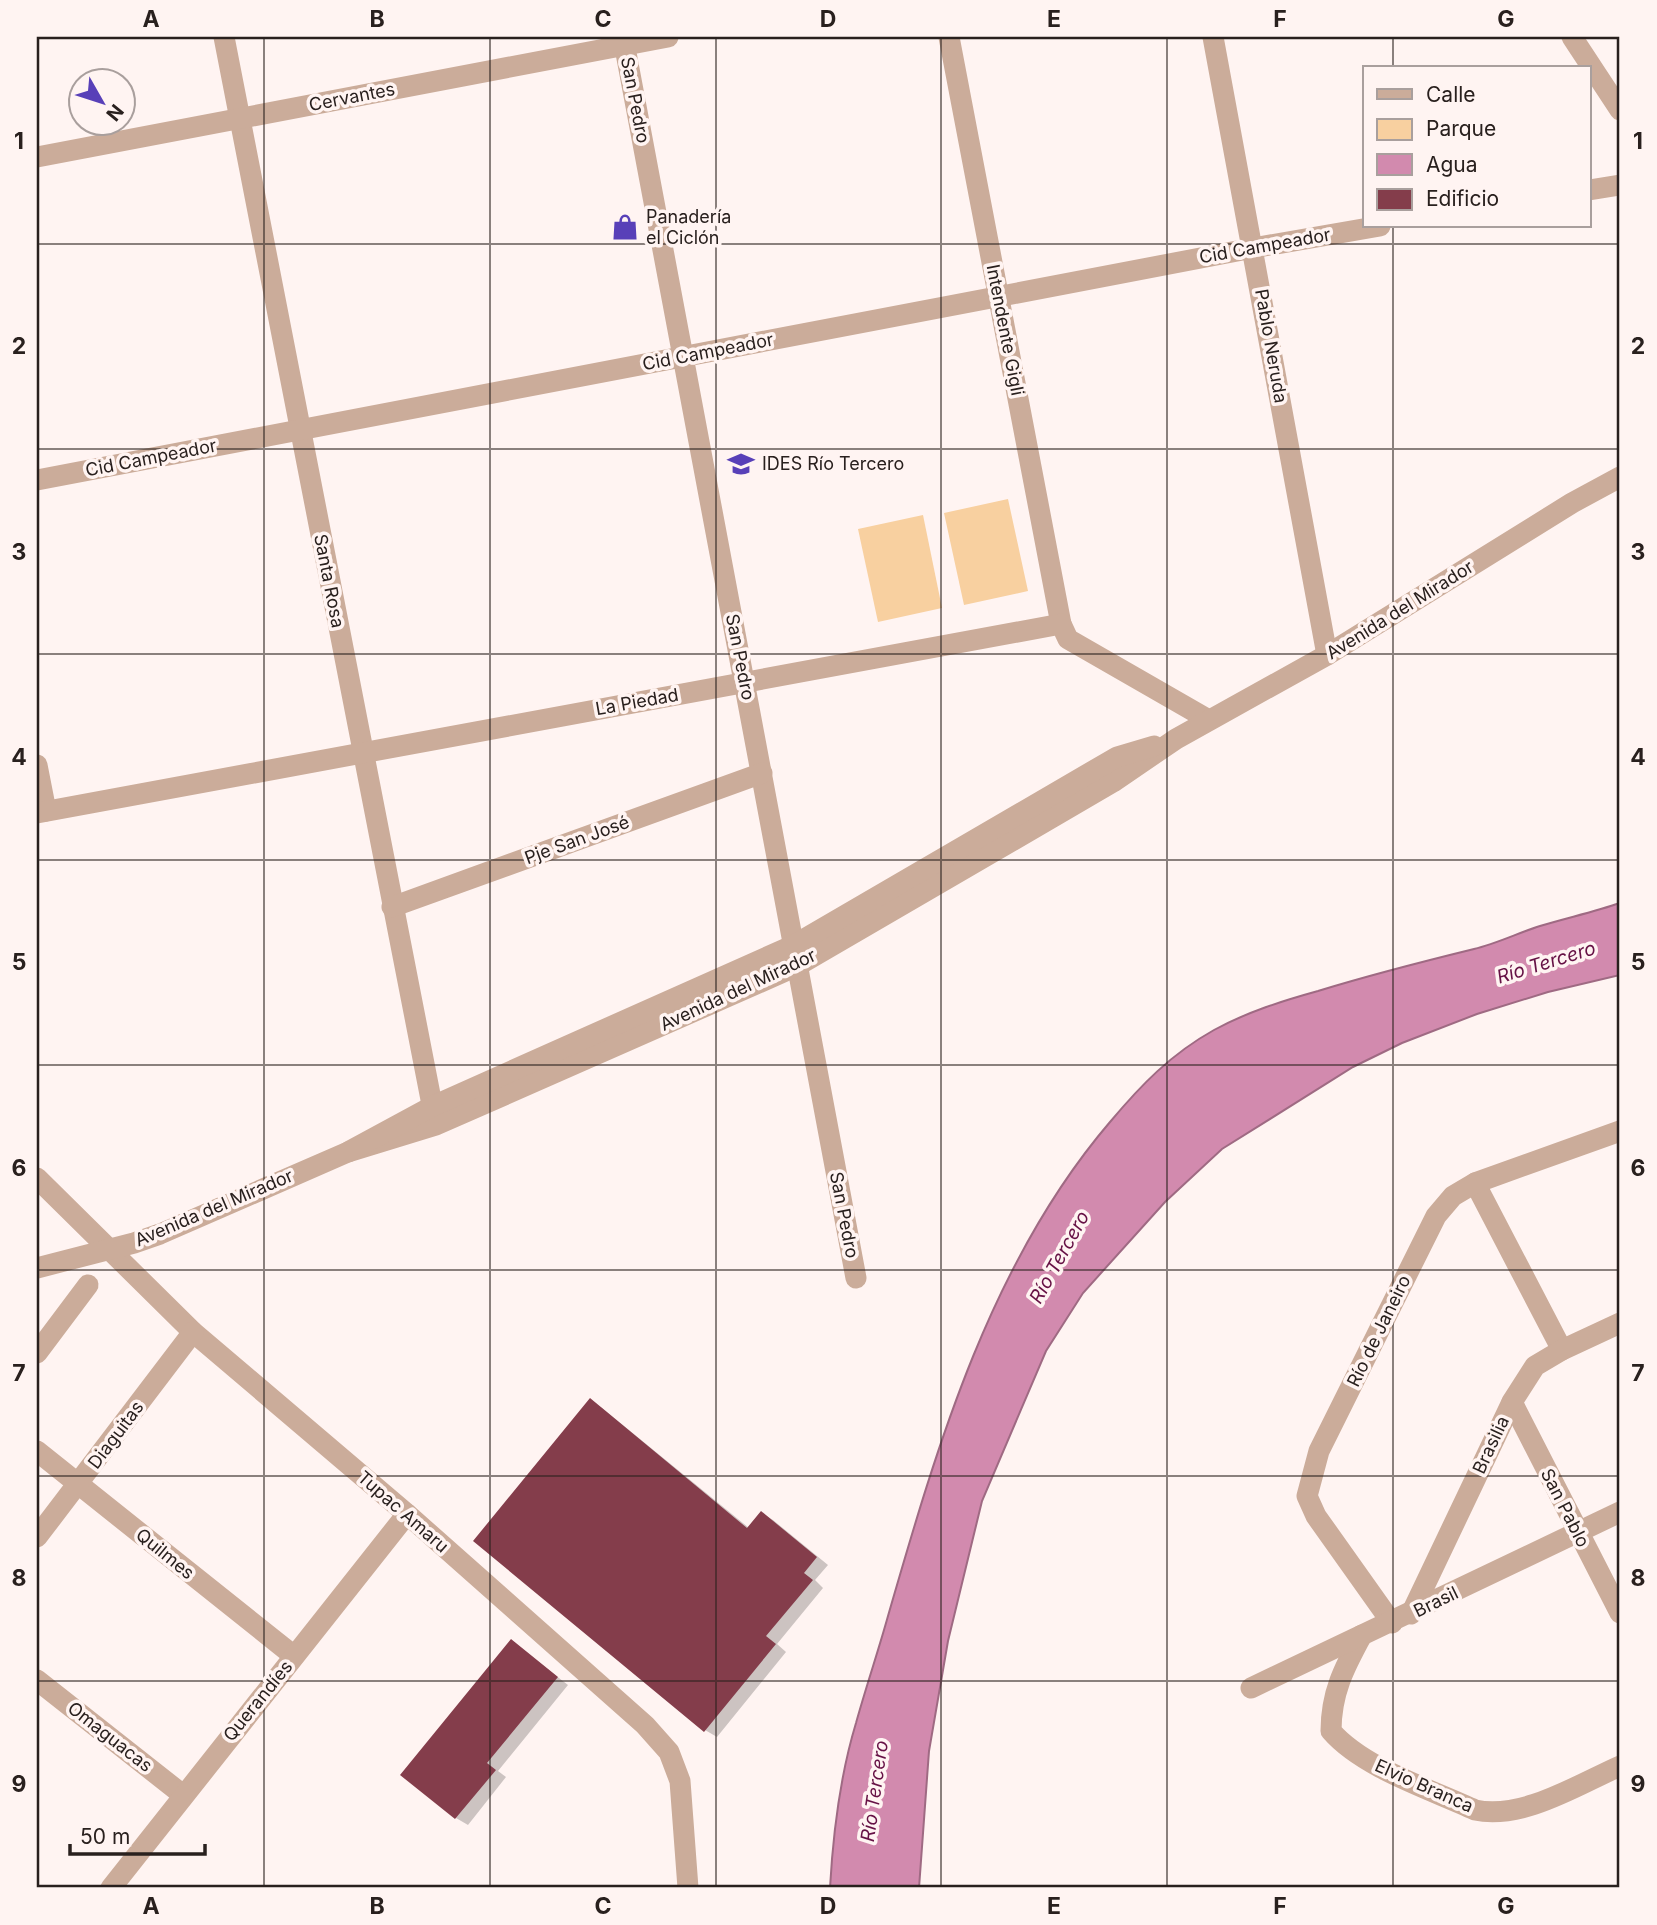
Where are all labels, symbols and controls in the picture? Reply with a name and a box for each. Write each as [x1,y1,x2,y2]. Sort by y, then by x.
text: A [142,5,160,33]
text: B [369,5,385,33]
text: C [594,5,612,33]
text: D [820,5,836,33]
text: E [1047,5,1061,33]
text: F [1273,5,1287,33]
text: G [1497,5,1515,33]
street label: San Pedro [617,55,654,145]
north arrow [66,66,136,136]
legend [1363,66,1590,228]
street label: Cervantes [307,78,397,115]
text: Calle [1426,82,1476,107]
text: N [101,100,128,125]
text: Parque [1426,116,1496,141]
text: 1 [14,127,24,155]
text: 1 [1633,127,1643,155]
text: Agua [1426,152,1478,177]
text: Edificio [1426,186,1499,211]
place label: Panadería el Ciclón [646,206,731,248]
shop icon: Panadería el Ciclón [610,212,640,242]
street label: Cid Campeador [1198,224,1332,267]
street label: Intendente Gigli [982,262,1029,397]
street label: Pablo Neruda [1251,287,1292,405]
street label: Cid Campeador [641,328,775,375]
text: 2 [12,332,26,360]
text: 2 [1631,332,1645,360]
street label: Cid Campeador [84,434,218,481]
school or university icon: IDES Río Tercero [726,449,756,479]
place label: IDES Río Tercero [762,453,904,474]
street label: Santa Rosa [310,532,349,630]
text: 3 [12,538,26,566]
text: 3 [1631,538,1645,566]
street label: Avenida del Mirador [1322,556,1477,663]
street label: San Pedro [722,612,759,702]
street label: La Piedad [594,684,680,719]
text: 4 [11,743,27,771]
text: 4 [1630,743,1646,771]
street label: Pje San José [522,811,632,868]
water label: Río Tercero [1494,937,1598,988]
street label: Avenida del Mirador [656,944,819,1035]
text: 5 [12,948,26,976]
text: 5 [1631,948,1645,976]
text: 6 [12,1154,26,1182]
text: 6 [1631,1154,1645,1182]
street label: Avenida del Mirador [132,1165,296,1250]
street label: San Pedro [826,1170,863,1260]
water label: Río Tercero [1025,1207,1094,1308]
street label: Río de Janeiro [1342,1272,1415,1390]
text: 7 [12,1359,26,1387]
text: 7 [1631,1359,1645,1387]
street label: Diaguitas [83,1397,148,1473]
street label: Brasilia [1468,1413,1513,1477]
street label: San Pablo [1537,1465,1594,1550]
street label: Tupac Amaru [354,1467,453,1557]
street label: Quilmes [132,1524,199,1583]
text: 8 [12,1564,26,1592]
text: 8 [1631,1564,1645,1592]
street label: Brasil [1410,1582,1461,1621]
street label: Querandíes [219,1656,297,1745]
street label: Omaguacas [64,1697,157,1776]
water label: Río Tercero [856,1739,893,1843]
street label: Elvio Branca [1372,1755,1477,1817]
text: 9 [12,1770,26,1798]
text: 9 [1631,1770,1645,1798]
scale bar [70,1813,205,1857]
text: 50 m [80,1824,130,1849]
text: A [142,1892,160,1920]
text: B [369,1892,385,1920]
text: C [594,1892,612,1920]
text: D [820,1892,836,1920]
text: E [1047,1892,1061,1920]
text: F [1273,1892,1287,1920]
text: G [1497,1892,1515,1920]

